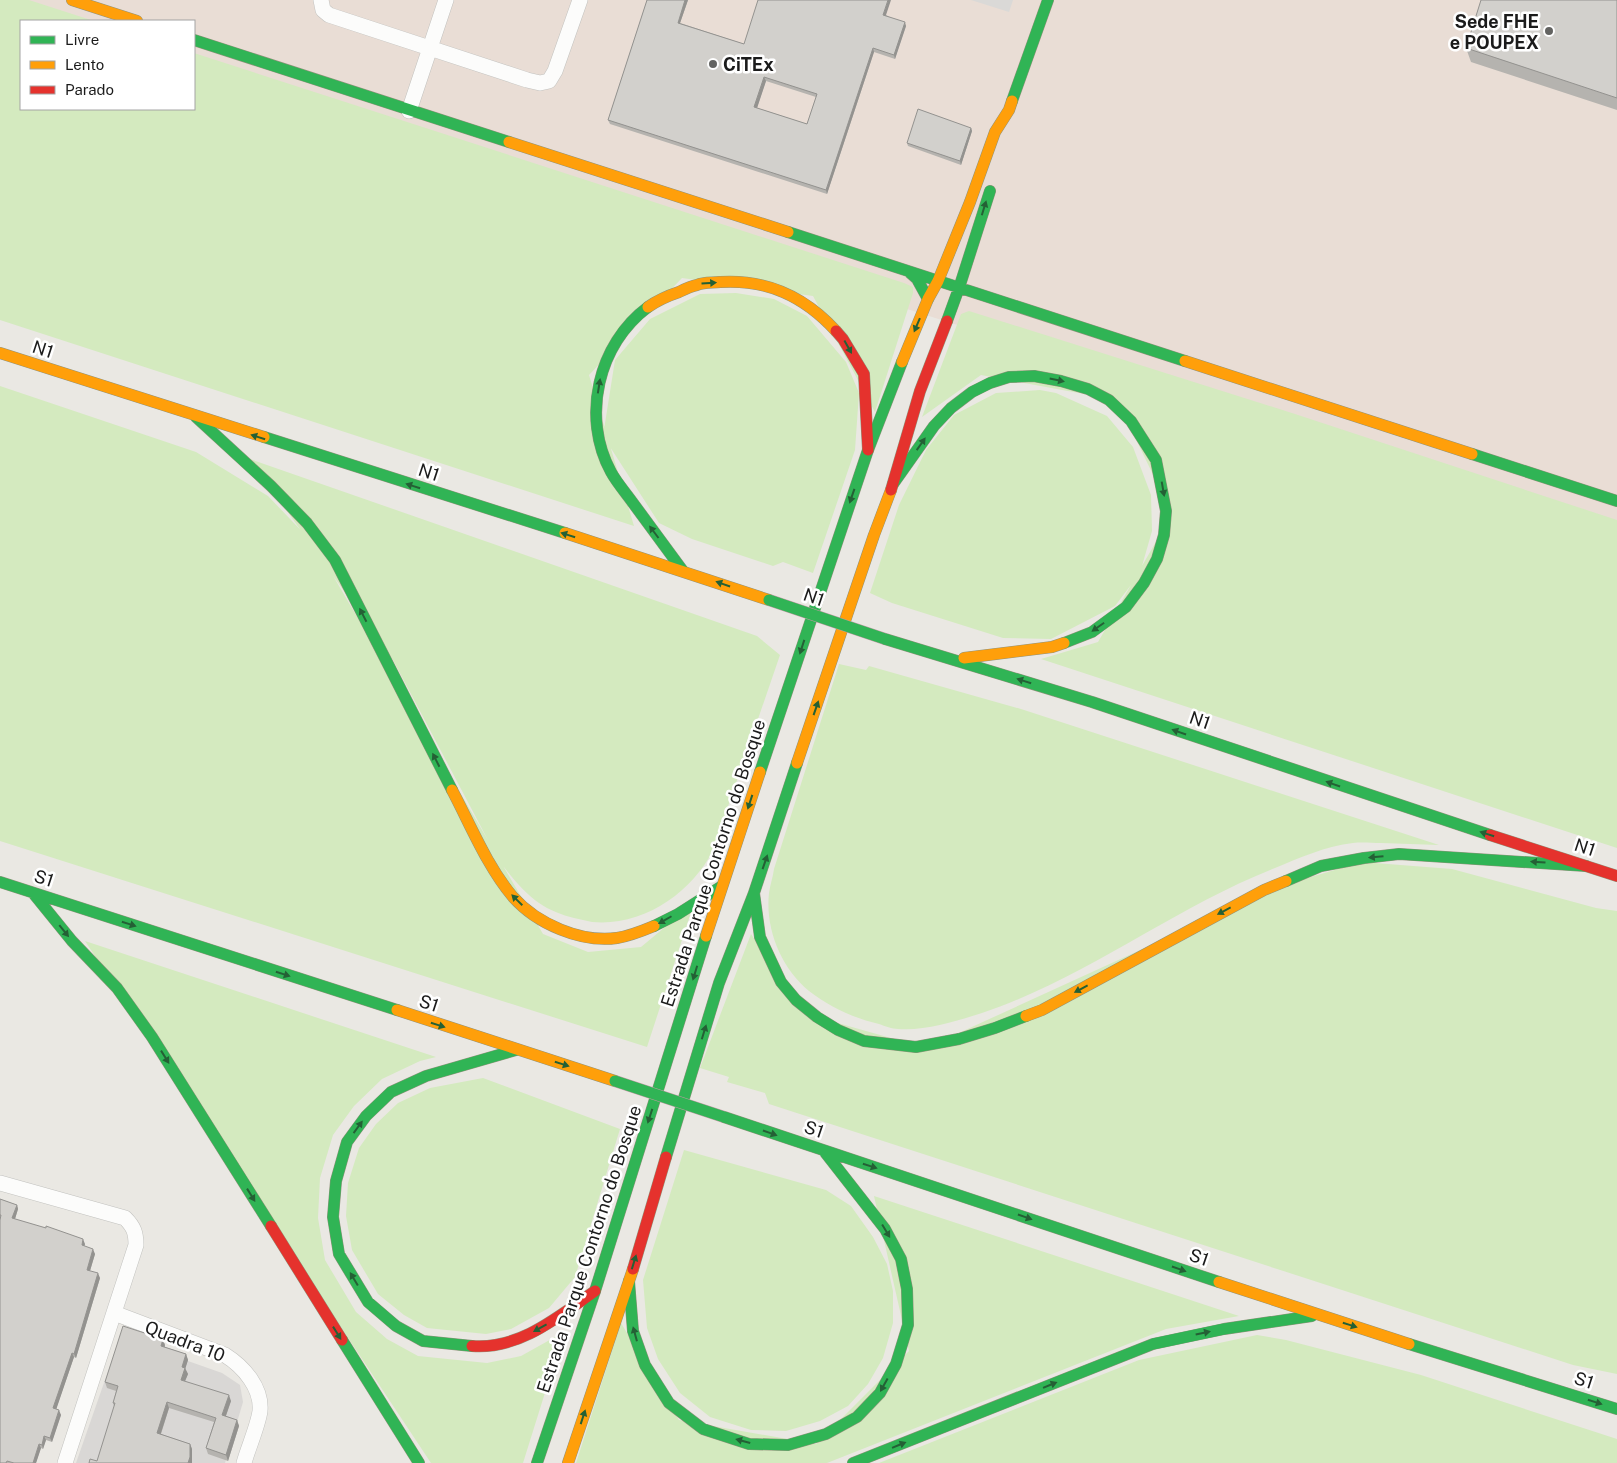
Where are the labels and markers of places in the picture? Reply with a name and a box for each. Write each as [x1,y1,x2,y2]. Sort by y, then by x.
place label: Sede FHE e POUPEX [1450,11,1539,53]
marker: Sede FHE e POUPEX [1543,25,1555,37]
place label: CiTEx [723,54,774,75]
marker: CiTEx [707,58,719,70]

